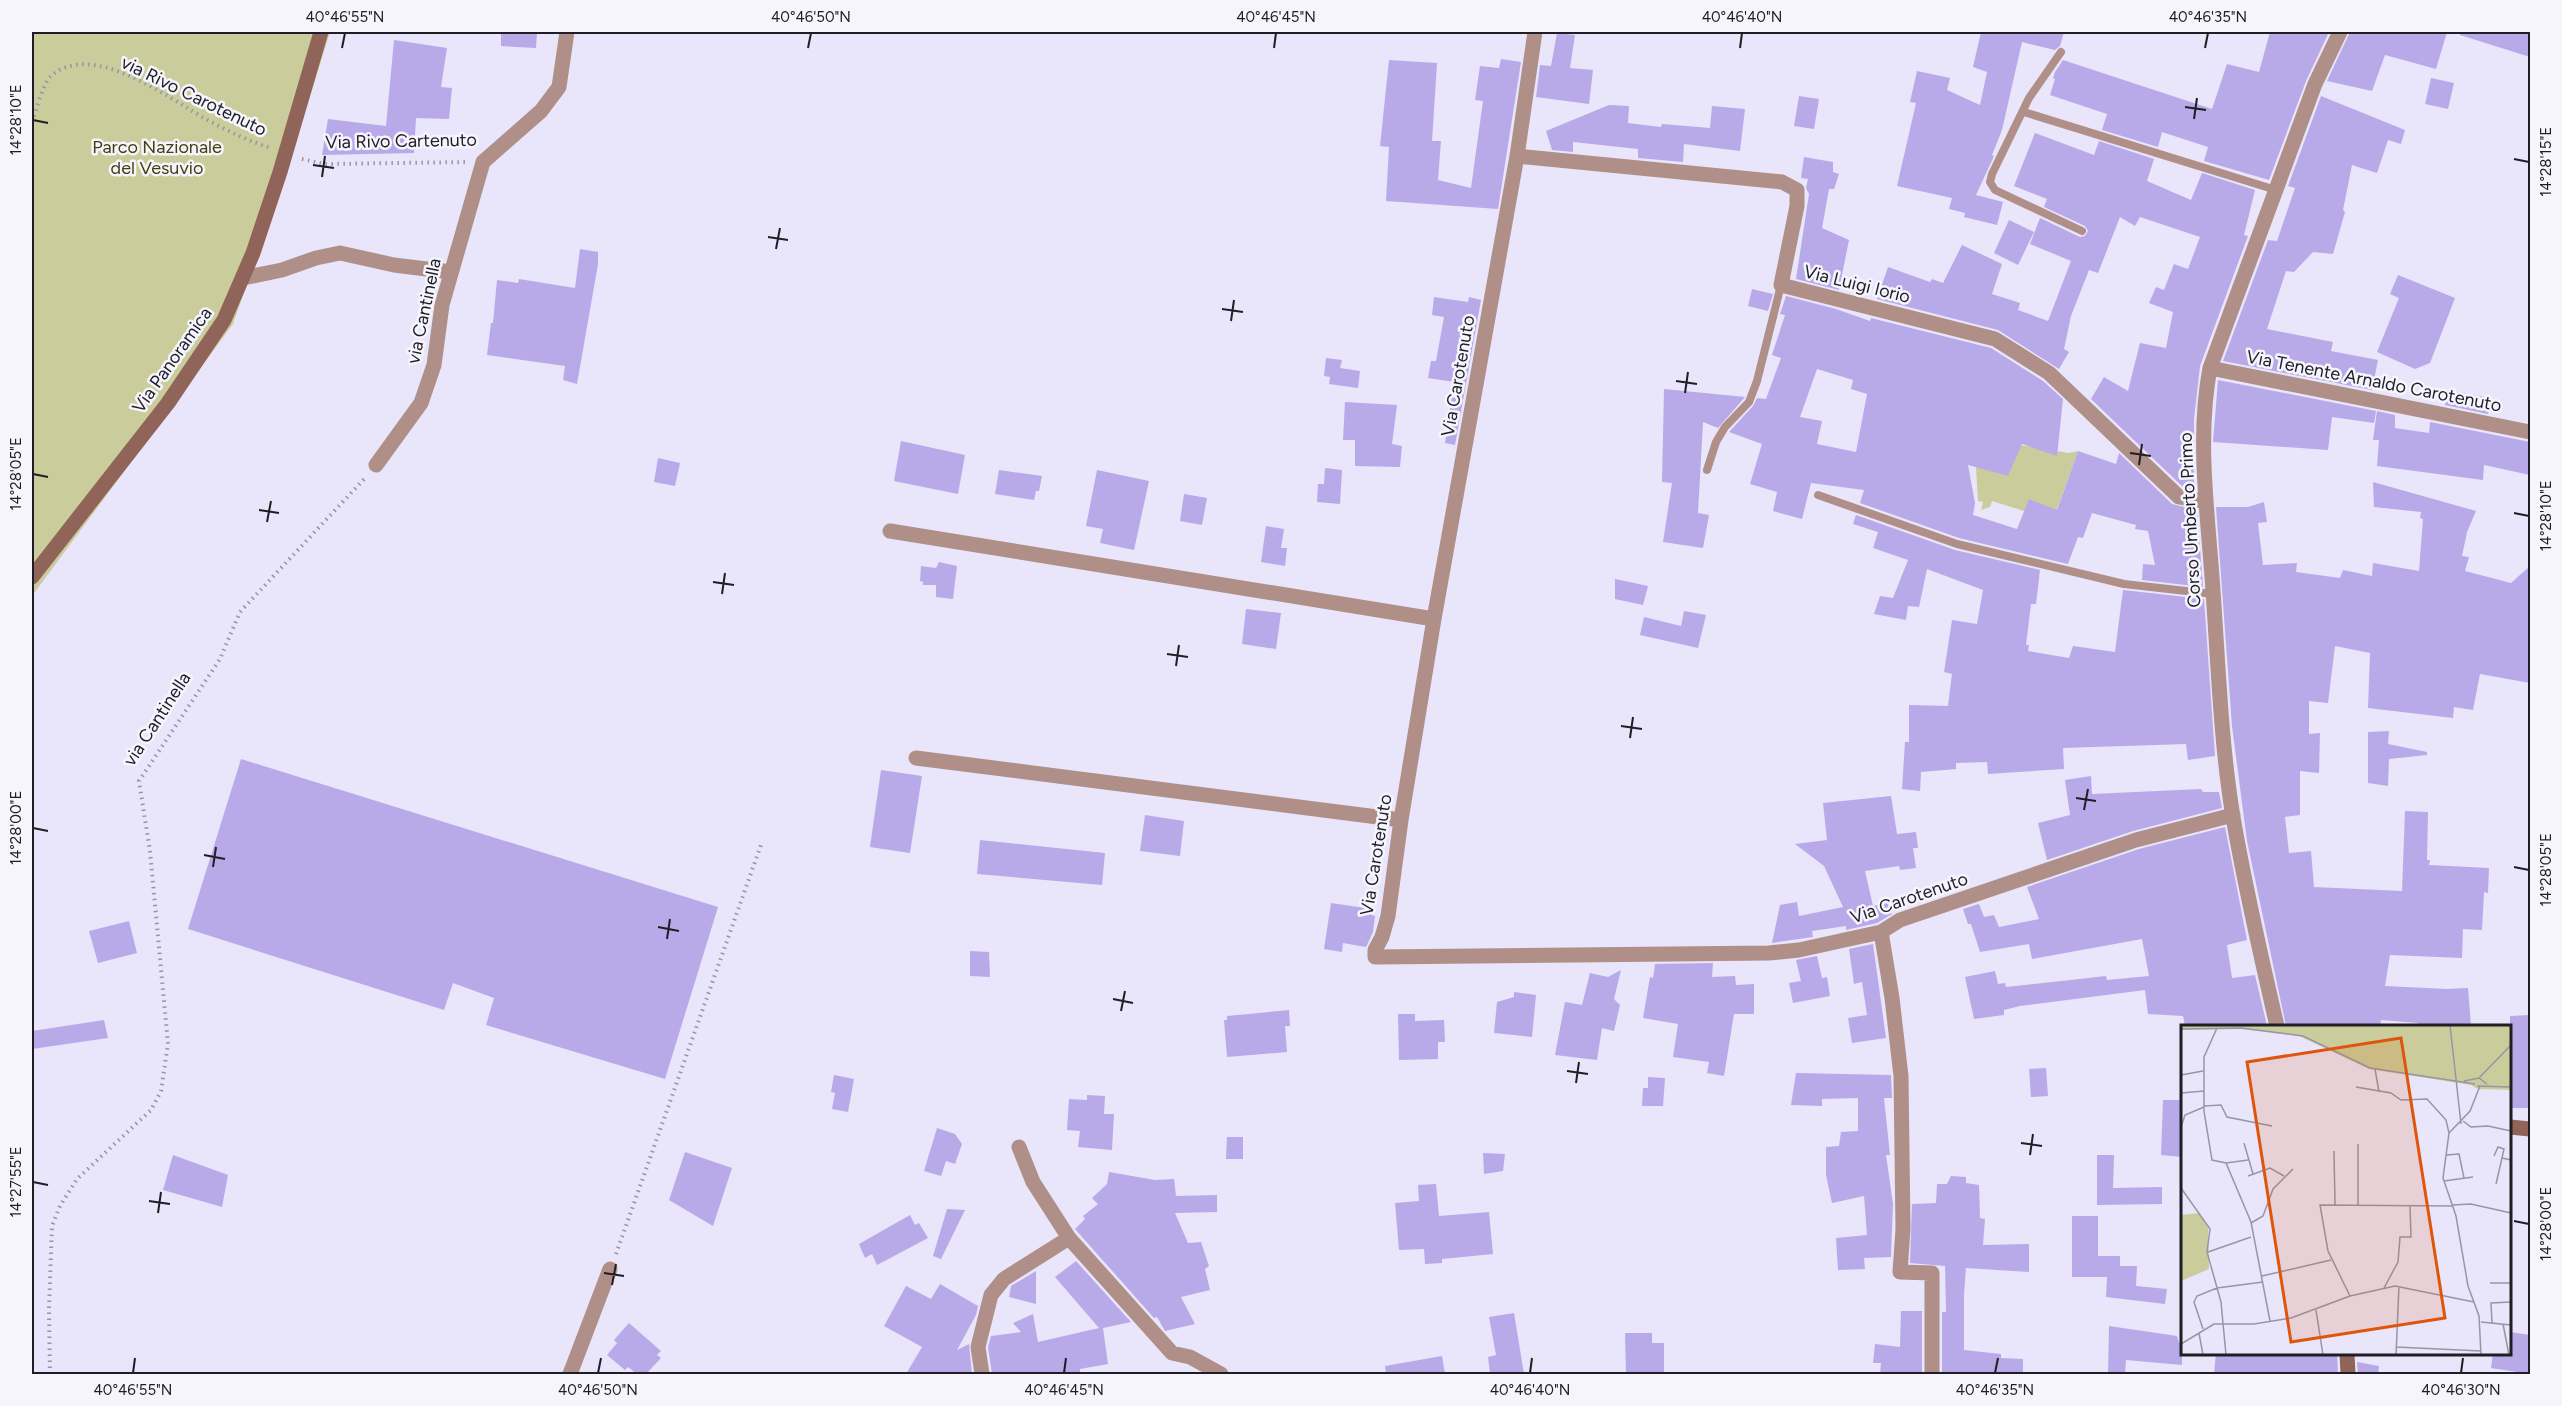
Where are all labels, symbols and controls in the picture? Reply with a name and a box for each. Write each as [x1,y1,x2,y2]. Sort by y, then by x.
text: 40°46'55"N [306,8,384,26]
text: 40°46'50"N [771,8,851,26]
text: 40°46'45"N [1236,8,1316,26]
text: 40°46'40"N [1702,8,1782,26]
text: 40°46'35"N [2169,8,2247,26]
street label: via Rivo Carotenuto [118,51,270,141]
text: 14°28'10"E [7,84,25,156]
text: 14°28'15"E [2537,127,2555,197]
street label: Via Rivo Cartenuto [325,129,477,153]
park label: Parco Nazionale del Vesuvio [92,136,222,179]
street label: via Cantinella [402,256,446,366]
street label: Via Luigi Iorio [1801,260,1913,308]
street label: Via Panoramica [127,303,217,417]
street label: Via Carotenuto [1437,314,1479,438]
street label: Via Tenente Arnaldo Carotenuto [2245,345,2503,417]
street label: Corso Umberto Primo [2174,432,2206,608]
text: 14°28'05"E [7,437,25,511]
text: 14°28'10"E [2537,480,2555,552]
street label: via Cantinella [119,668,195,770]
text: 14°28'00"E [7,791,25,865]
street label: Via Carotenuto [1356,793,1396,917]
text: 14°28'05"E [2537,833,2555,907]
street label: Via Carotenuto [1847,868,1971,928]
inset map [2181,1025,2511,1355]
text: 14°27'55"E [7,1146,25,1218]
text: 14°28'00"E [2537,1187,2555,1261]
text: 40°46'55"N [94,1381,172,1399]
text: 40°46'50"N [558,1381,638,1399]
text: 40°46'45"N [1024,1381,1104,1399]
text: 40°46'40"N [1490,1381,1570,1399]
text: 40°46'35"N [1956,1381,2034,1399]
text: 40°46'30"N [2421,1381,2501,1399]

